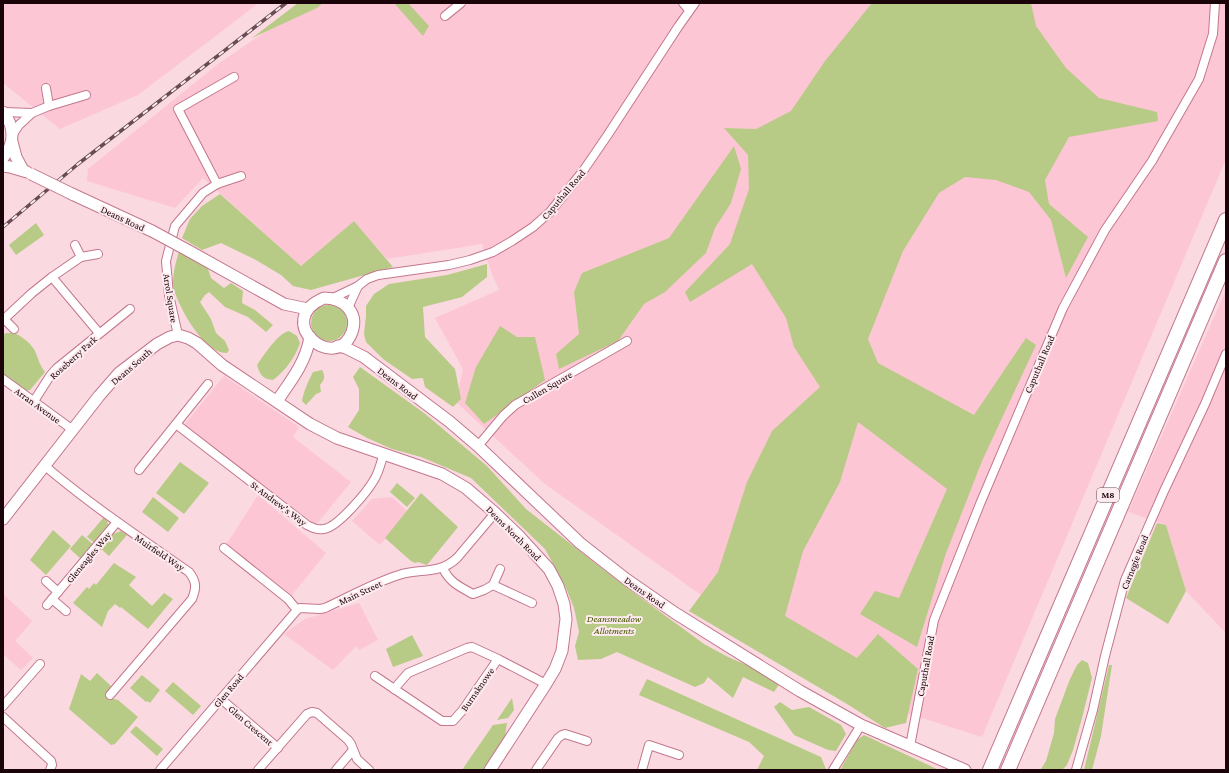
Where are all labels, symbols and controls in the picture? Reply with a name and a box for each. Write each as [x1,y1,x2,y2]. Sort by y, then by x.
street label: Caputhall Road [539,167,588,222]
street label: Deans Road [99,204,147,234]
street label: Arrol Square [161,273,180,324]
street label: Roseberry Park [48,333,99,381]
street label: Caputhall Road [1022,333,1057,395]
street label: Deans South [109,345,154,387]
street label: Deans Road [376,365,420,402]
street label: Cullen Square [520,368,575,406]
street label: Arran Avenue [13,385,63,426]
street label: St Andrew's Way [249,479,309,528]
road number: M8 [1097,488,1119,502]
street label: Deans North Road [484,504,544,563]
street label: Gleneagles Way [64,529,113,585]
street label: Muirfield Way [133,532,187,573]
street label: Carnegie Road [1119,533,1151,591]
street label: Deans Road [622,574,668,611]
street label: Main Street [337,577,384,607]
park label: Deansmeadow Allotments [587,613,642,636]
street label: Caputhall Road [915,634,936,697]
street label: Burnsknowe [458,665,497,713]
street label: Glen Road [211,671,246,710]
street label: Glen Crescent [226,703,276,748]

